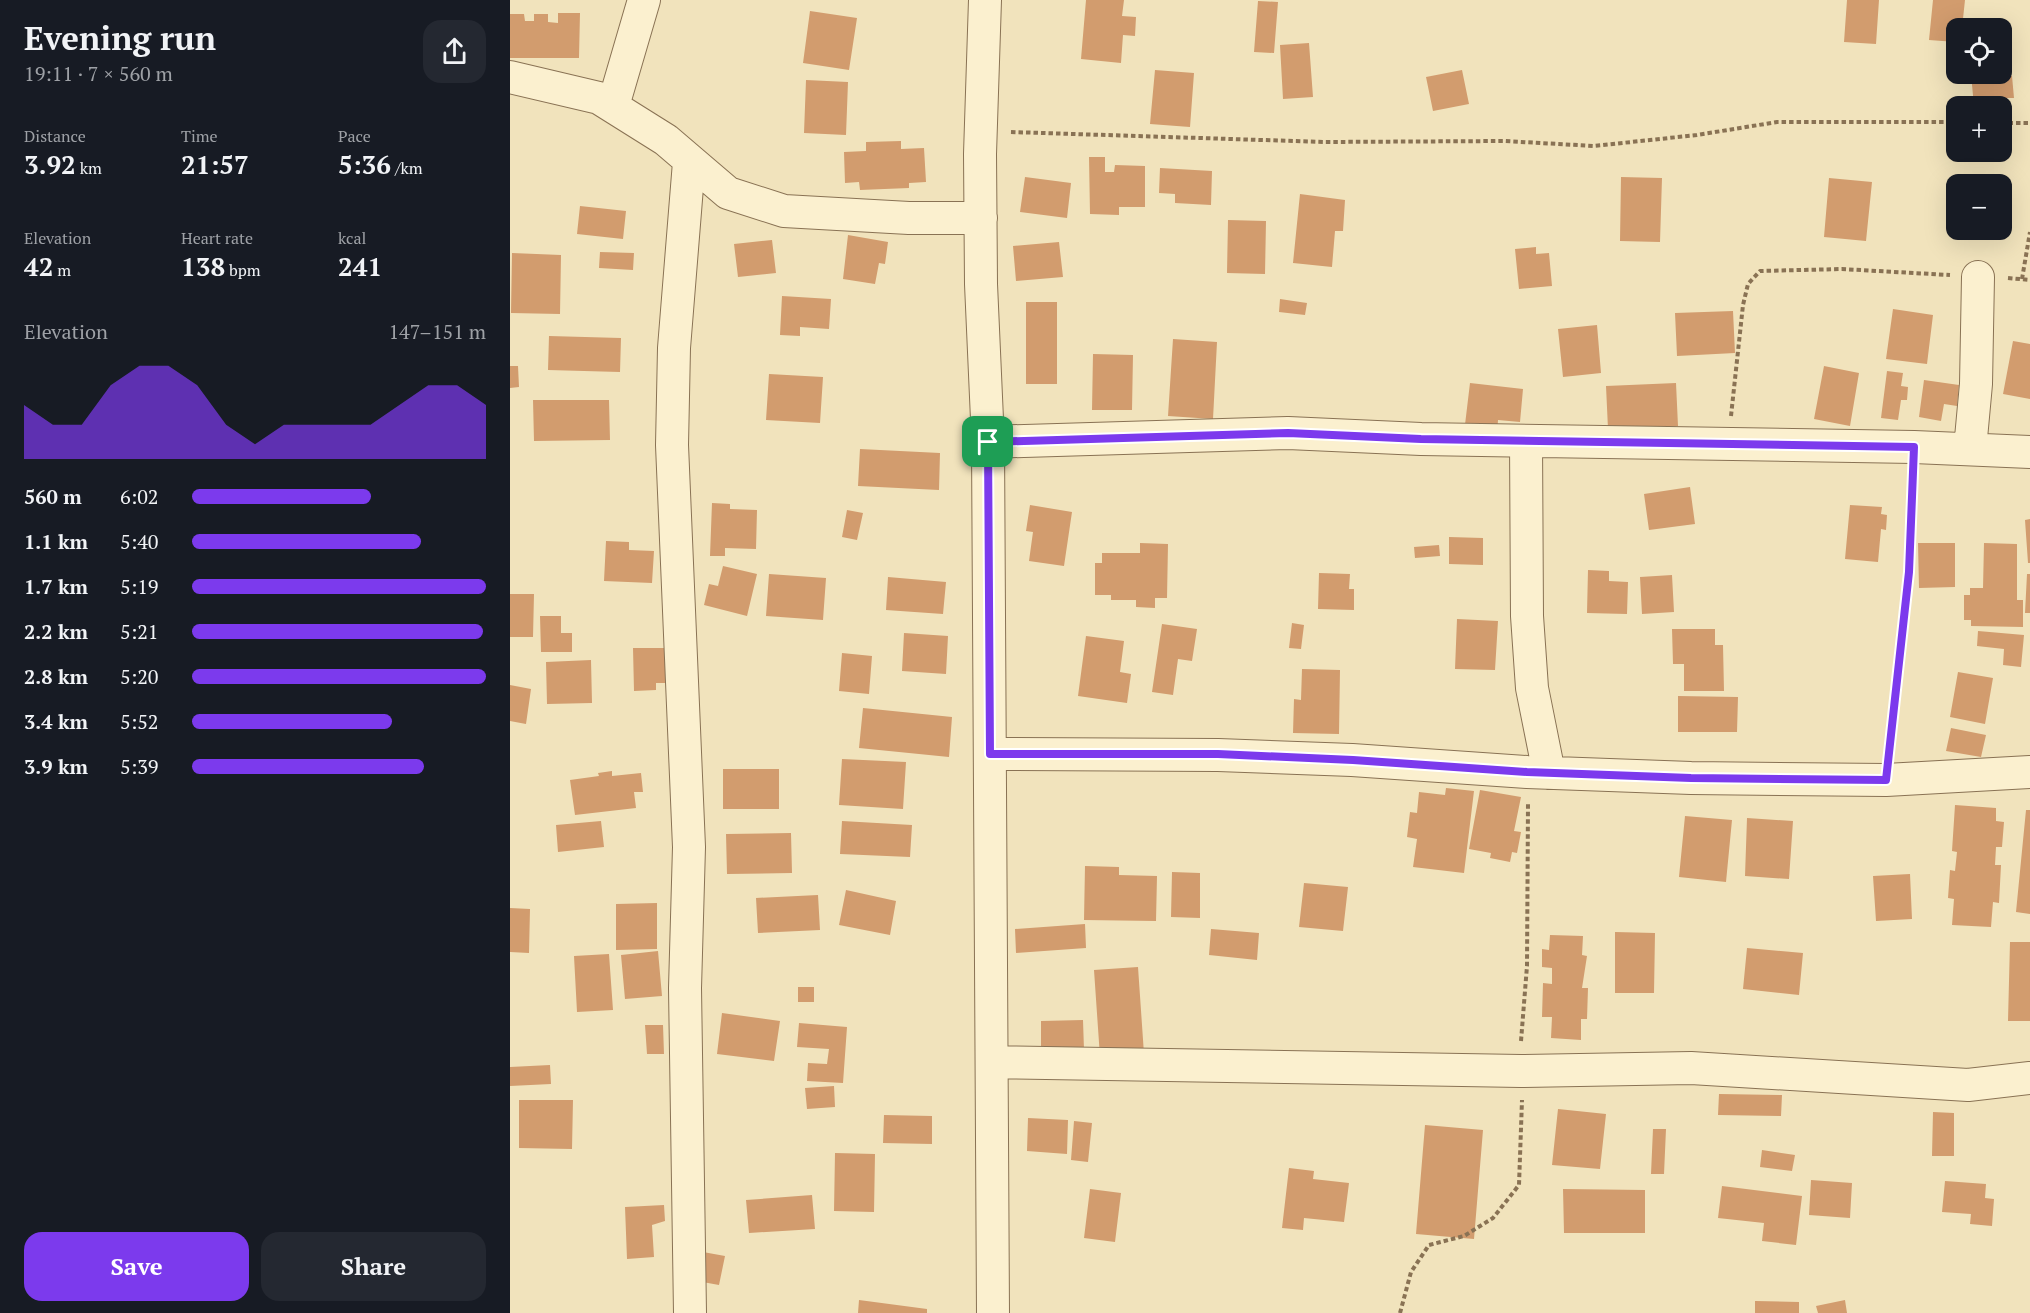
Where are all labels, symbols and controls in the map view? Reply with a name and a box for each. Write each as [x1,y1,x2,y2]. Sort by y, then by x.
text: Evening run [24,16,216,59]
map controls [1946,18,2012,240]
button: locate [1946,18,2012,84]
button: share [423,20,486,83]
text: 19:11 · 7 × 560 m [24,60,173,87]
button: + [1946,96,2012,162]
text: Distance [24,125,86,147]
text: Time [181,125,218,147]
text: Pace [338,125,371,147]
text: 3.92 [24,147,76,181]
text: 21:57 [181,147,249,181]
text: 5:36 [338,147,391,181]
text: km [76,157,102,179]
text: /km [391,157,422,179]
button: − [1946,174,2012,240]
text: Elevation [24,227,91,249]
text: Heart rate [181,227,253,249]
text: kcal [338,227,366,249]
text: 42 [24,249,53,283]
text: 138 [181,249,225,283]
text: 241 [338,249,382,283]
text: m [53,259,71,281]
text: bpm [225,259,261,281]
text: Elevation [24,318,108,345]
text: 147–151 m [388,318,486,345]
pin [962,416,1013,467]
icon: arrive [971,425,1004,458]
text: 560 m [24,483,82,510]
text: 6:02 [120,483,159,510]
text: 1.1 km [24,528,88,555]
text: 5:40 [120,528,159,555]
text: 1.7 km [24,573,88,600]
text: 5:19 [120,573,159,600]
text: 2.2 km [24,618,88,645]
text: 5:21 [120,618,159,645]
text: 2.8 km [24,663,88,690]
text: 5:20 [120,663,159,690]
text: 3.4 km [24,708,88,735]
text: 5:52 [120,708,159,735]
text: 3.9 km [24,753,88,780]
text: 5:39 [120,753,159,780]
button: Save [24,1232,249,1301]
button: Share [261,1232,486,1301]

